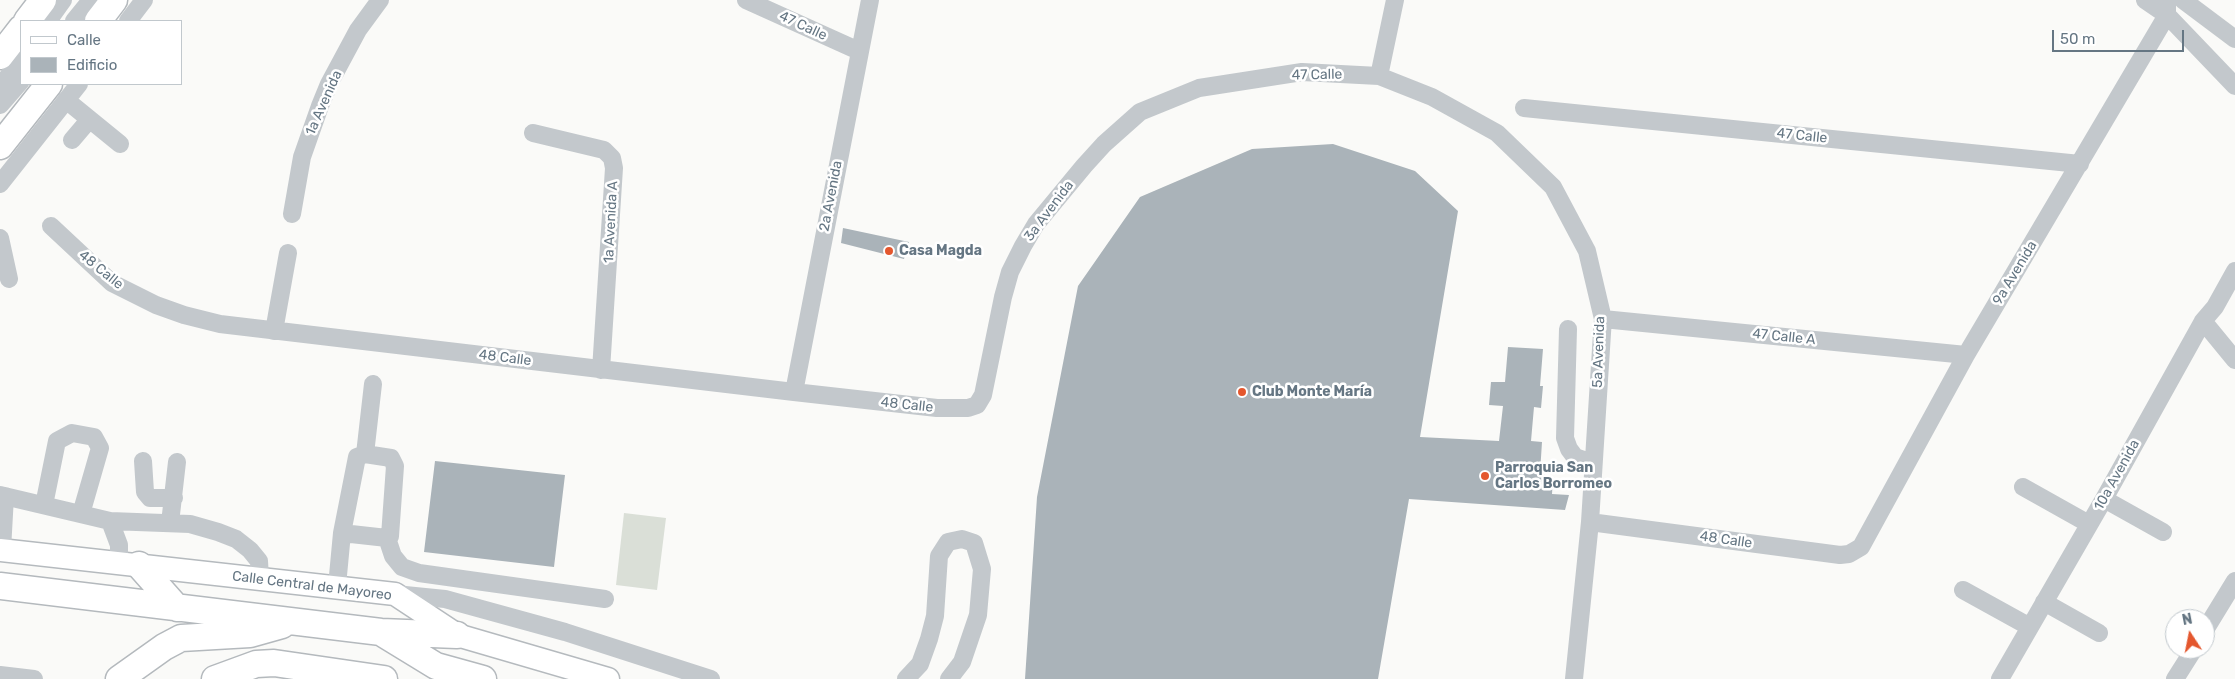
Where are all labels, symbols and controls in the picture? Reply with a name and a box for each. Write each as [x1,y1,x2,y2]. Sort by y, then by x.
street label: 47 Calle [776,8,830,44]
legend [20,20,182,85]
scale bar [2055,20,2188,52]
text: 50 m [2060,30,2095,48]
text: Calle [67,31,101,49]
text: Edificio [67,56,117,74]
street label: 47 Calle [1291,66,1343,84]
street label: 1a Avenida [302,68,346,138]
street label: 47 Calle [1776,125,1828,147]
street label: 2a Avenida [816,159,846,233]
street label: 3a Avenida [1021,177,1077,245]
street label: 1a Avenida A [600,181,622,263]
street label: 9a Avenida [1989,238,2041,308]
place label: Casa Magda [899,243,982,259]
marker: Casa Magda [883,245,895,257]
street label: 48 Calle [75,247,127,293]
street label: 5a Avenida [1589,316,1609,388]
street label: 47 Calle A [1752,325,1816,349]
street label: 48 Calle [478,346,532,370]
place label: Club Monte María [1252,384,1372,400]
marker: Club Monte María [1236,386,1248,398]
street label: 48 Calle [880,394,934,416]
street label: 10a Avenida [2091,437,2143,513]
place label: Parroquia San Carlos Borromeo [1495,460,1612,492]
marker: Parroquia San Carlos Borromeo [1479,470,1491,482]
street label: 48 Calle [1699,528,1753,552]
street label: Calle Central de Mayoreo [231,568,393,604]
north arrow [2165,609,2215,659]
text: N [2181,610,2194,629]

